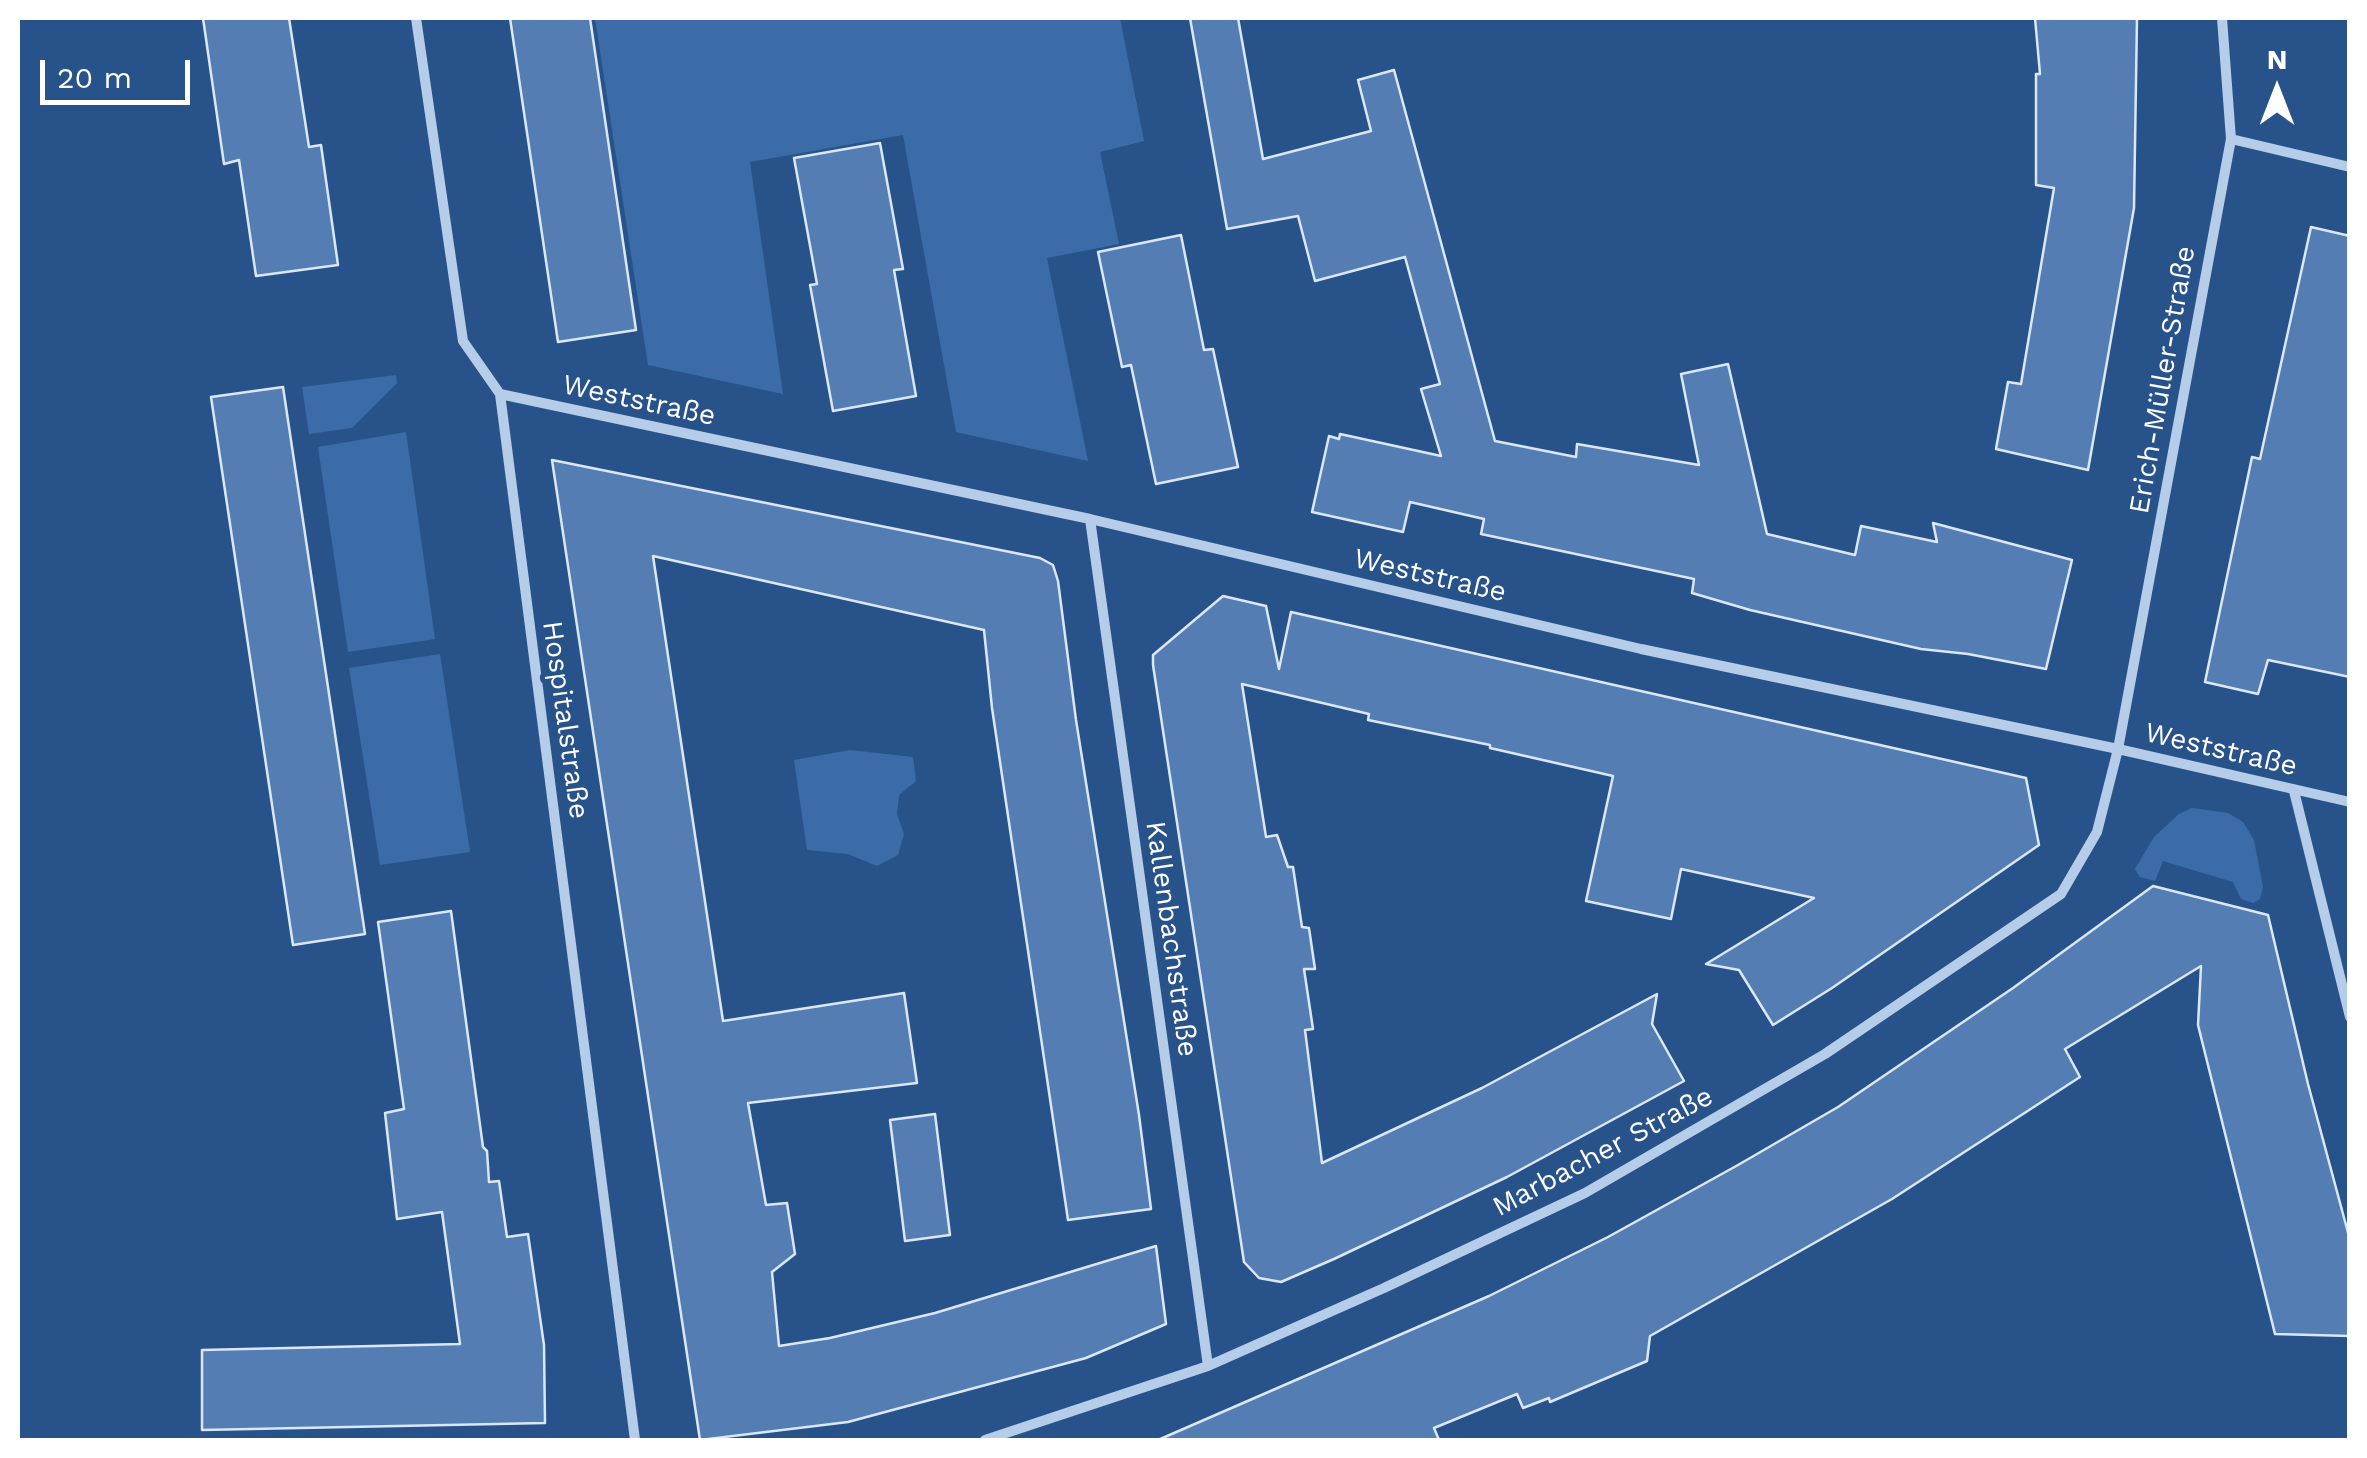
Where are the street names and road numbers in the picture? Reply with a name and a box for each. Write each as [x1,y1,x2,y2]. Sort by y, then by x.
street label: Erich-Müller-Straße [2123,244,2203,516]
street label: Weststraße [560,368,718,434]
street label: Weststraße [1351,542,1509,610]
street label: Hospitalstraße [534,619,596,821]
street label: Weststraße [2142,716,2300,784]
street label: Kallenbachstraße [1138,819,1204,1059]
street label: Marbacher Straße [1487,1080,1719,1224]

